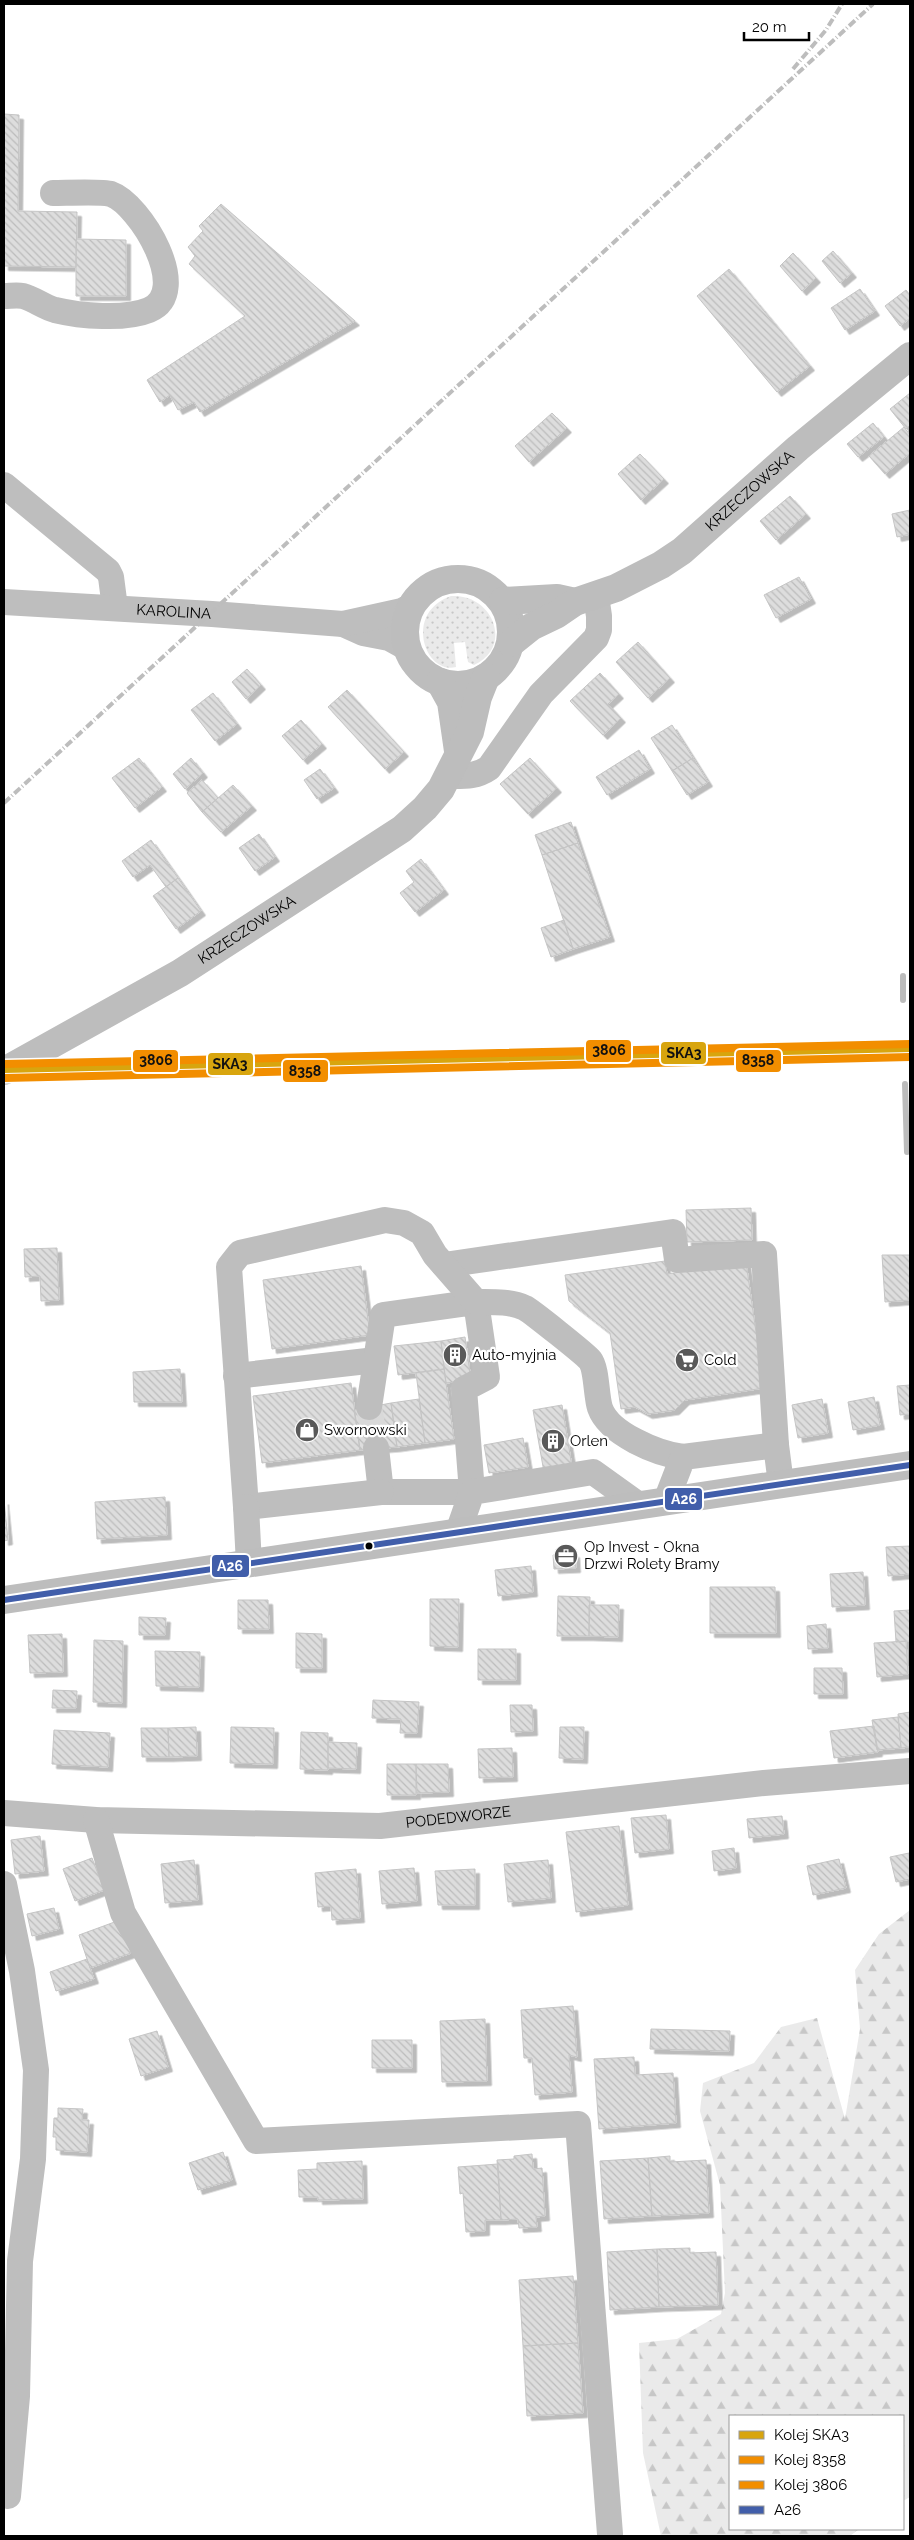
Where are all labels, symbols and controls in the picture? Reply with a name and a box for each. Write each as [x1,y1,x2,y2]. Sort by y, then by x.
scale bar [744,10,809,42]
text: 20 m [752,18,787,36]
street label: KRZECZOWSKA [702,447,798,535]
street label: KAROLINA [136,601,212,623]
street label: KRZECZOWSKA [195,892,299,968]
line badge: 3806 [585,1039,632,1063]
line badge: SKA3 [660,1041,707,1065]
text: 3806 [592,1042,626,1058]
text: SKA3 [666,1045,702,1061]
line badge: 3806 [132,1049,179,1073]
line badge: 8358 [735,1049,782,1073]
text: 3806 [139,1052,173,1068]
line badge: SKA3 [207,1052,254,1076]
text: 8358 [742,1052,774,1068]
text: SKA3 [212,1056,248,1072]
line badge: 8358 [282,1059,329,1083]
text: 8358 [289,1063,321,1079]
building icon: Auto-myjnia [442,1342,468,1368]
place label: Auto-myjnia [472,1346,556,1364]
supermarket icon: Cold [674,1347,700,1373]
place label: Cold [704,1351,737,1369]
shop icon: Swornowski [294,1417,320,1443]
place label: Swornowski [324,1421,407,1439]
building icon: Orlen [540,1428,566,1454]
place label: Orlen [570,1432,608,1450]
line badge: A26 [664,1487,703,1511]
text: A26 [671,1491,697,1507]
place label: Op Invest - Okna Drzwi Rolety Bramy [584,1538,720,1573]
unlabelled marker [364,1541,374,1551]
office icon: Op Invest - Okna Drzwi Rolety Bramy [553,1543,579,1569]
line badge: A26 [211,1554,250,1578]
text: A26 [217,1558,243,1574]
street label: PODEDWORZE [405,1802,512,1832]
legend [729,2415,904,2530]
text: Kolej SKA3 [774,2426,849,2444]
text: Kolej 8358 [774,2451,846,2469]
text: Kolej 3806 [774,2476,847,2494]
text: A26 [774,2501,801,2519]

